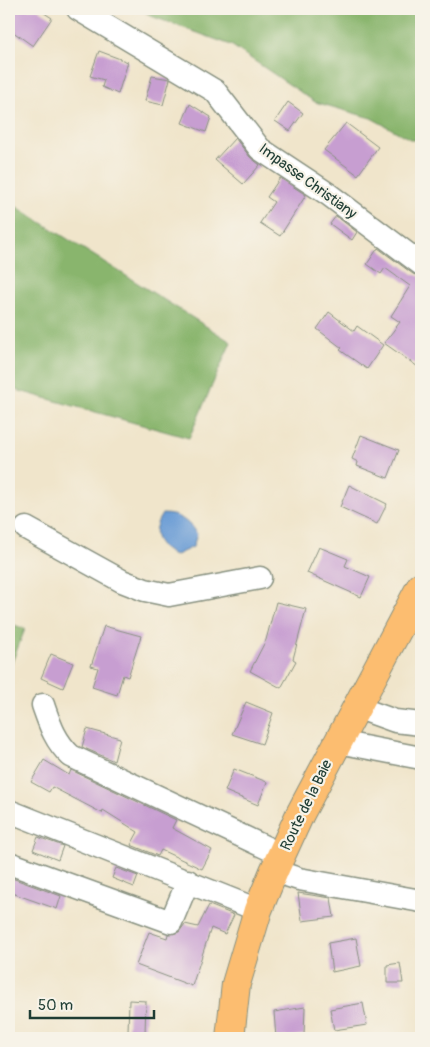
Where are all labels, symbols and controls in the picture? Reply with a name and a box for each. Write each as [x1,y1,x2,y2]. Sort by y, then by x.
street label: Impasse Christiany [255,139,361,224]
street label: Route de la Baie [276,756,337,854]
scale bar [30,987,154,1019]
text: 50 m [38,996,73,1015]

